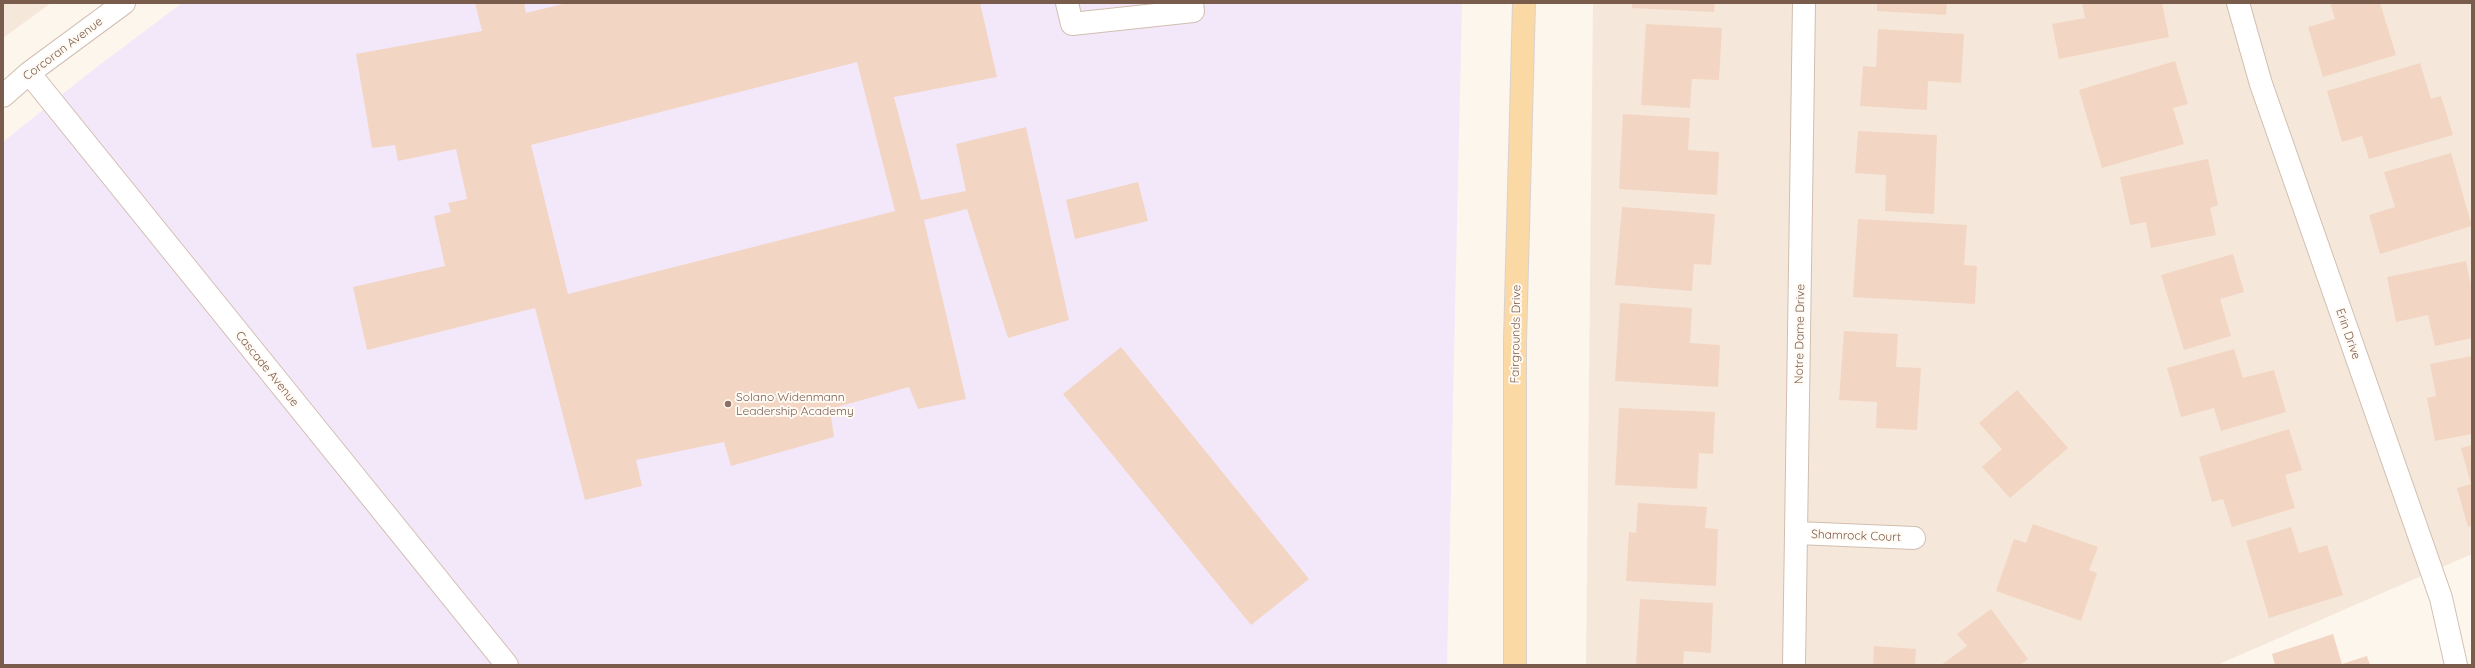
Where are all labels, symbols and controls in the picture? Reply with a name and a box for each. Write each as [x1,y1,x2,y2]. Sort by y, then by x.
street label: Corcoran Avenue [20,14,106,84]
street label: Notre Dame Drive [1792,284,1808,384]
street label: Fairgrounds Drive [1508,285,1524,383]
street label: Erin Drive [2333,307,2363,361]
street label: Cascade Avenue [232,328,302,410]
place label: Solano Widenmann Leadership Academy [736,390,854,418]
marker: Solano Widenmann Leadership Academy [723,399,733,409]
street label: Shamrock Court [1811,527,1901,545]

